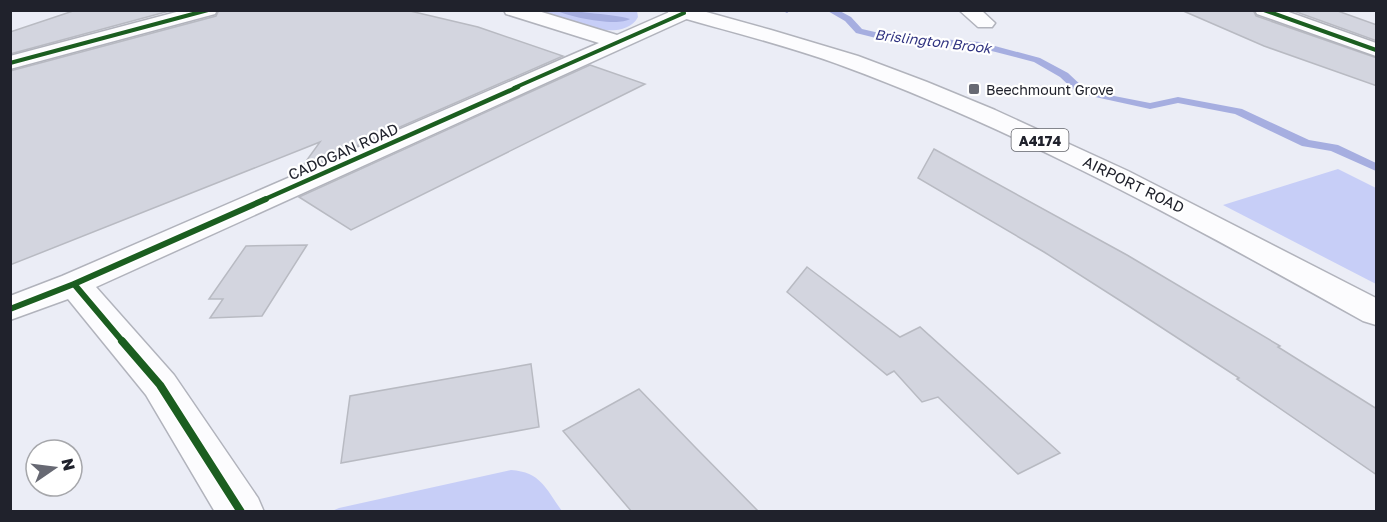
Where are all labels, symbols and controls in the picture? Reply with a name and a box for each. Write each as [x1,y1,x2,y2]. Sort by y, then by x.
water label: Brislington Brook [874,25,994,57]
place label: Beechmount Grove [986,81,1114,98]
marker: Beechmount Grove [967,82,981,96]
street label: CADOGAN ROAD [285,119,401,183]
road number: A4174 [1012,129,1068,151]
street label: AIRPORT ROAD [1080,152,1188,216]
north arrow [24,438,84,498]
text: N [57,456,80,473]

